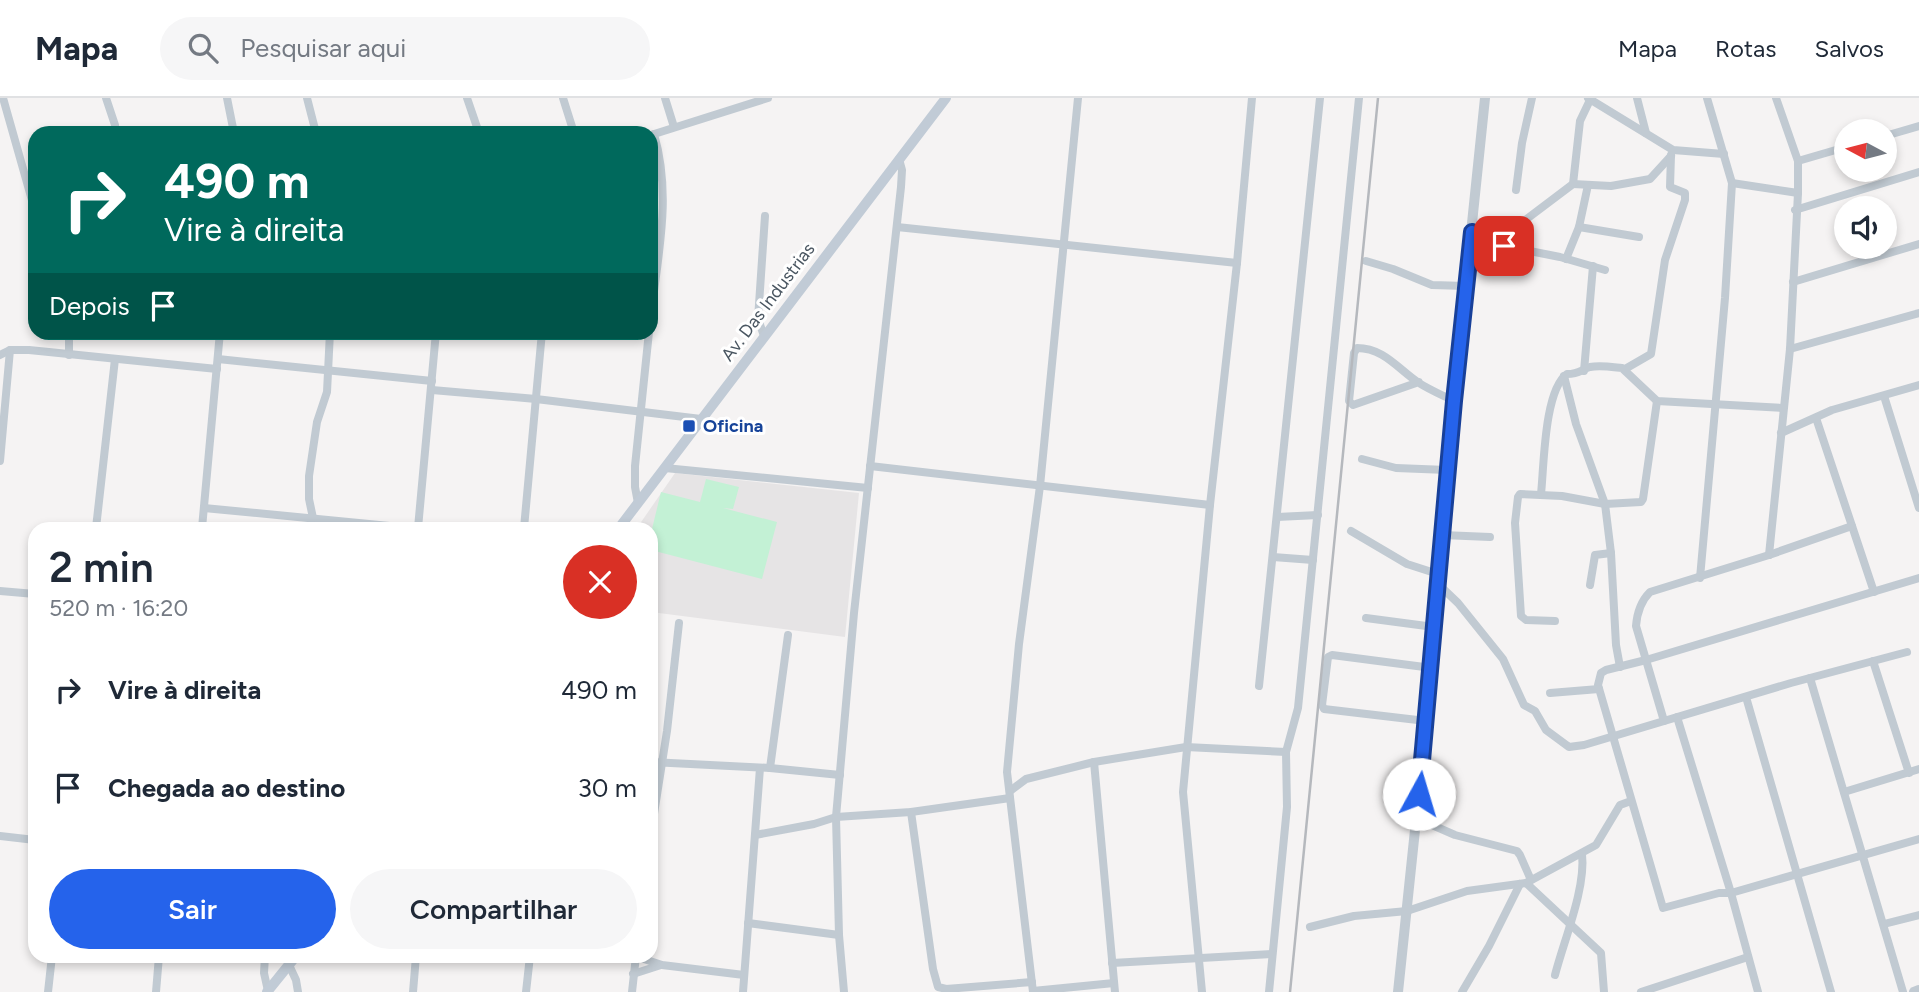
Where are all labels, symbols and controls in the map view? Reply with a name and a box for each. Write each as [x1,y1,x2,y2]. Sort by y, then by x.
search box [160,17,650,80]
text: Mapa [35,29,118,68]
icon: search [184,29,222,67]
text: Pesquisar aqui [240,32,406,64]
text: Mapa [1618,34,1677,63]
text: Rotas [1715,34,1776,63]
text: Salvos [1814,34,1884,63]
north arrow [1834,119,1897,182]
map controls [1834,119,1897,259]
text: 490 m [164,151,310,210]
icon: right [49,154,140,245]
button: sound [1834,196,1897,259]
text: Vire à direita [164,211,344,249]
pin [1474,216,1534,276]
icon: arrive [1485,227,1523,265]
street label: Av. Das Industrias [716,238,820,366]
icon: arrive [144,287,182,325]
text: Depois [49,290,130,322]
place label: Oficina [703,415,763,437]
marker: Oficina [681,418,697,434]
text: 2 min [49,542,154,593]
button: close [563,545,637,619]
text: 520 m · 16:20 [49,594,188,622]
icon: right [49,671,87,709]
text: Vire à direita [108,674,261,706]
text: 490 m [561,674,637,706]
position arrow [1382,757,1456,831]
icon: arrive [49,769,87,807]
text: Chegada ao destino [108,772,345,804]
text: 30 m [578,772,637,804]
button: Sair [49,869,336,949]
button: Compartilhar [350,869,637,949]

